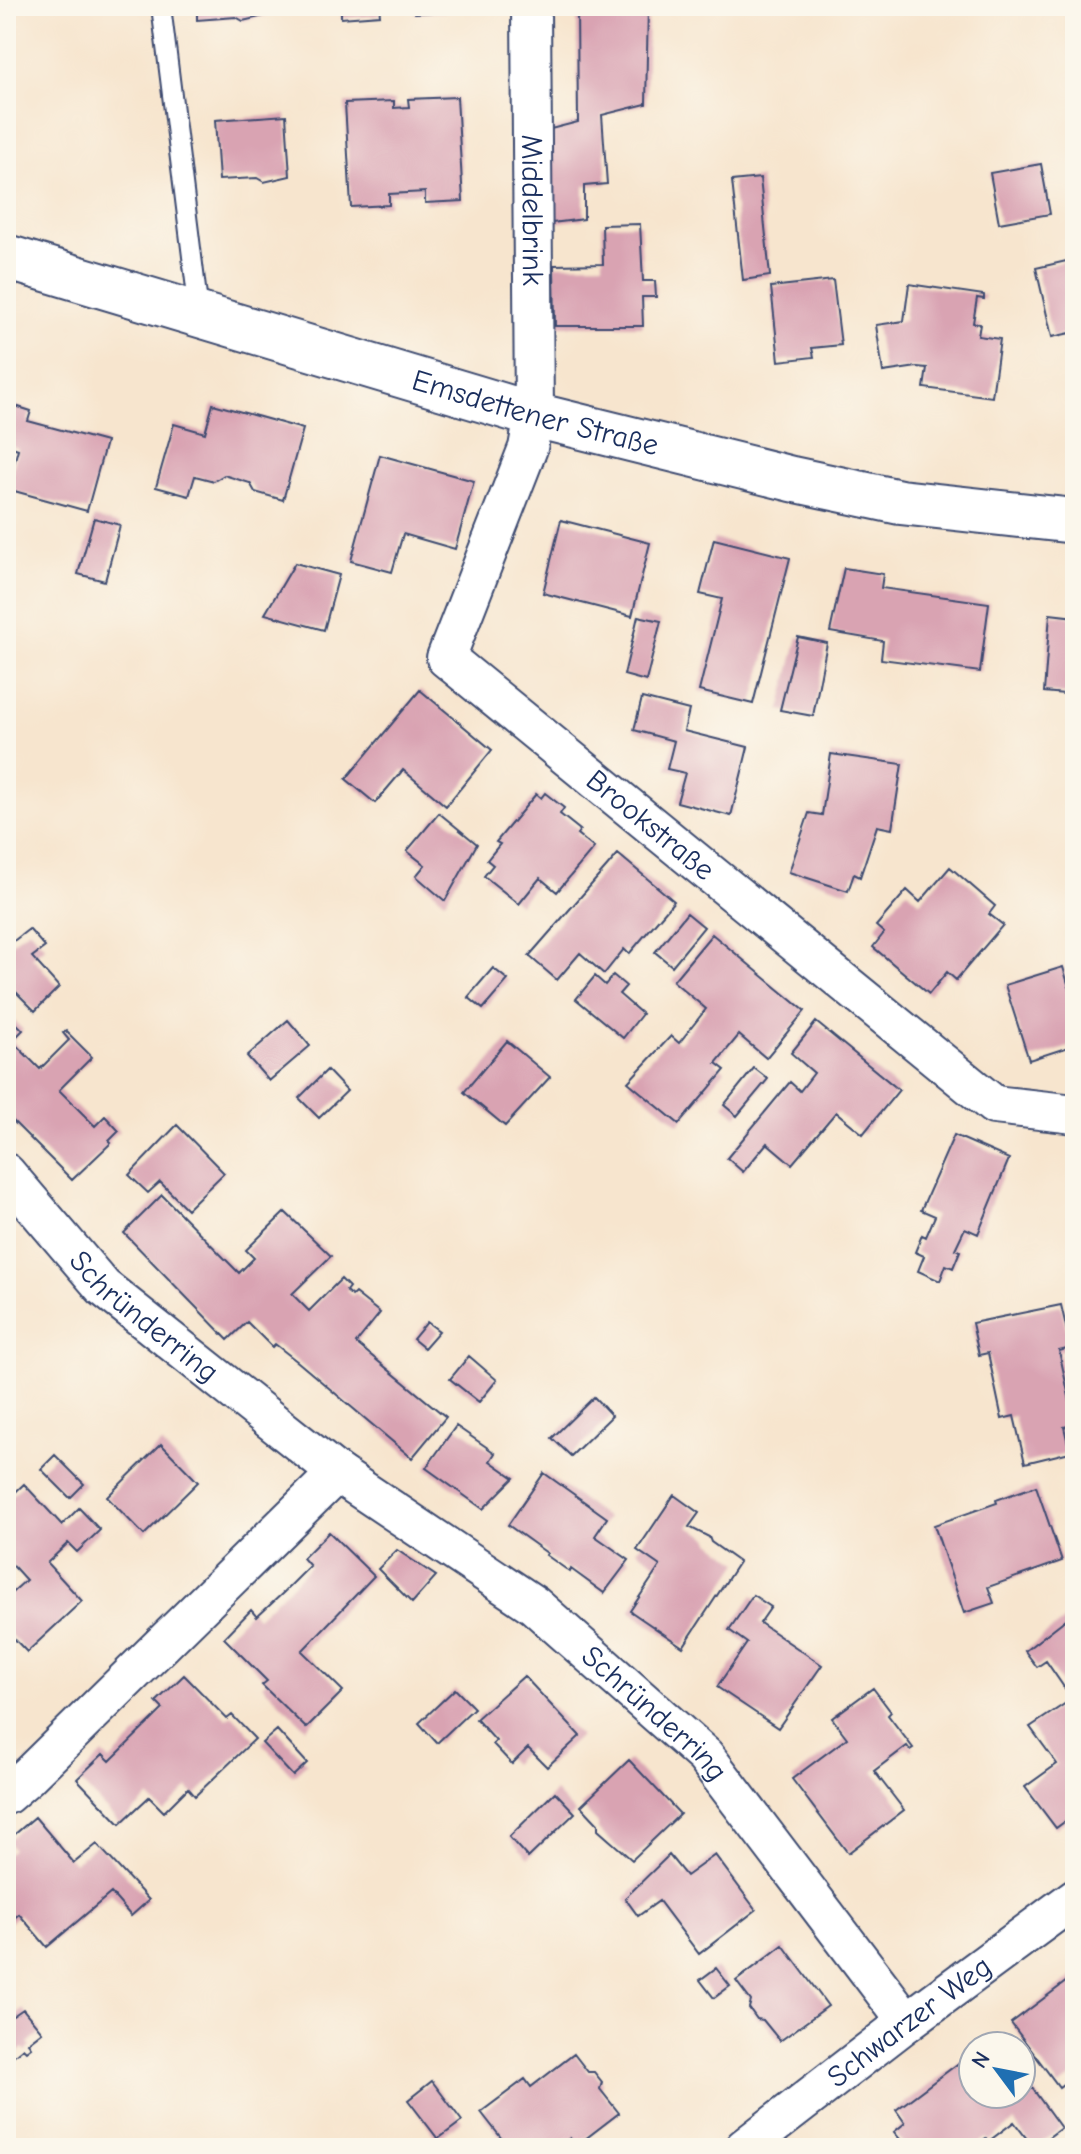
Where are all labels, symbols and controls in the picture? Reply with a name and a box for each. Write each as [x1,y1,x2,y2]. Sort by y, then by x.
street label: Middelbrink [514,134,550,286]
street label: Emsdettener Straße [408,363,662,463]
street label: Brookstraße [579,763,721,888]
street label: Schründerring [62,1244,225,1390]
street label: Schründerring [574,1638,735,1788]
street label: Schwarzer Weg [821,1949,998,2095]
north arrow [957,2030,1037,2110]
text: N [966,2047,996,2073]

